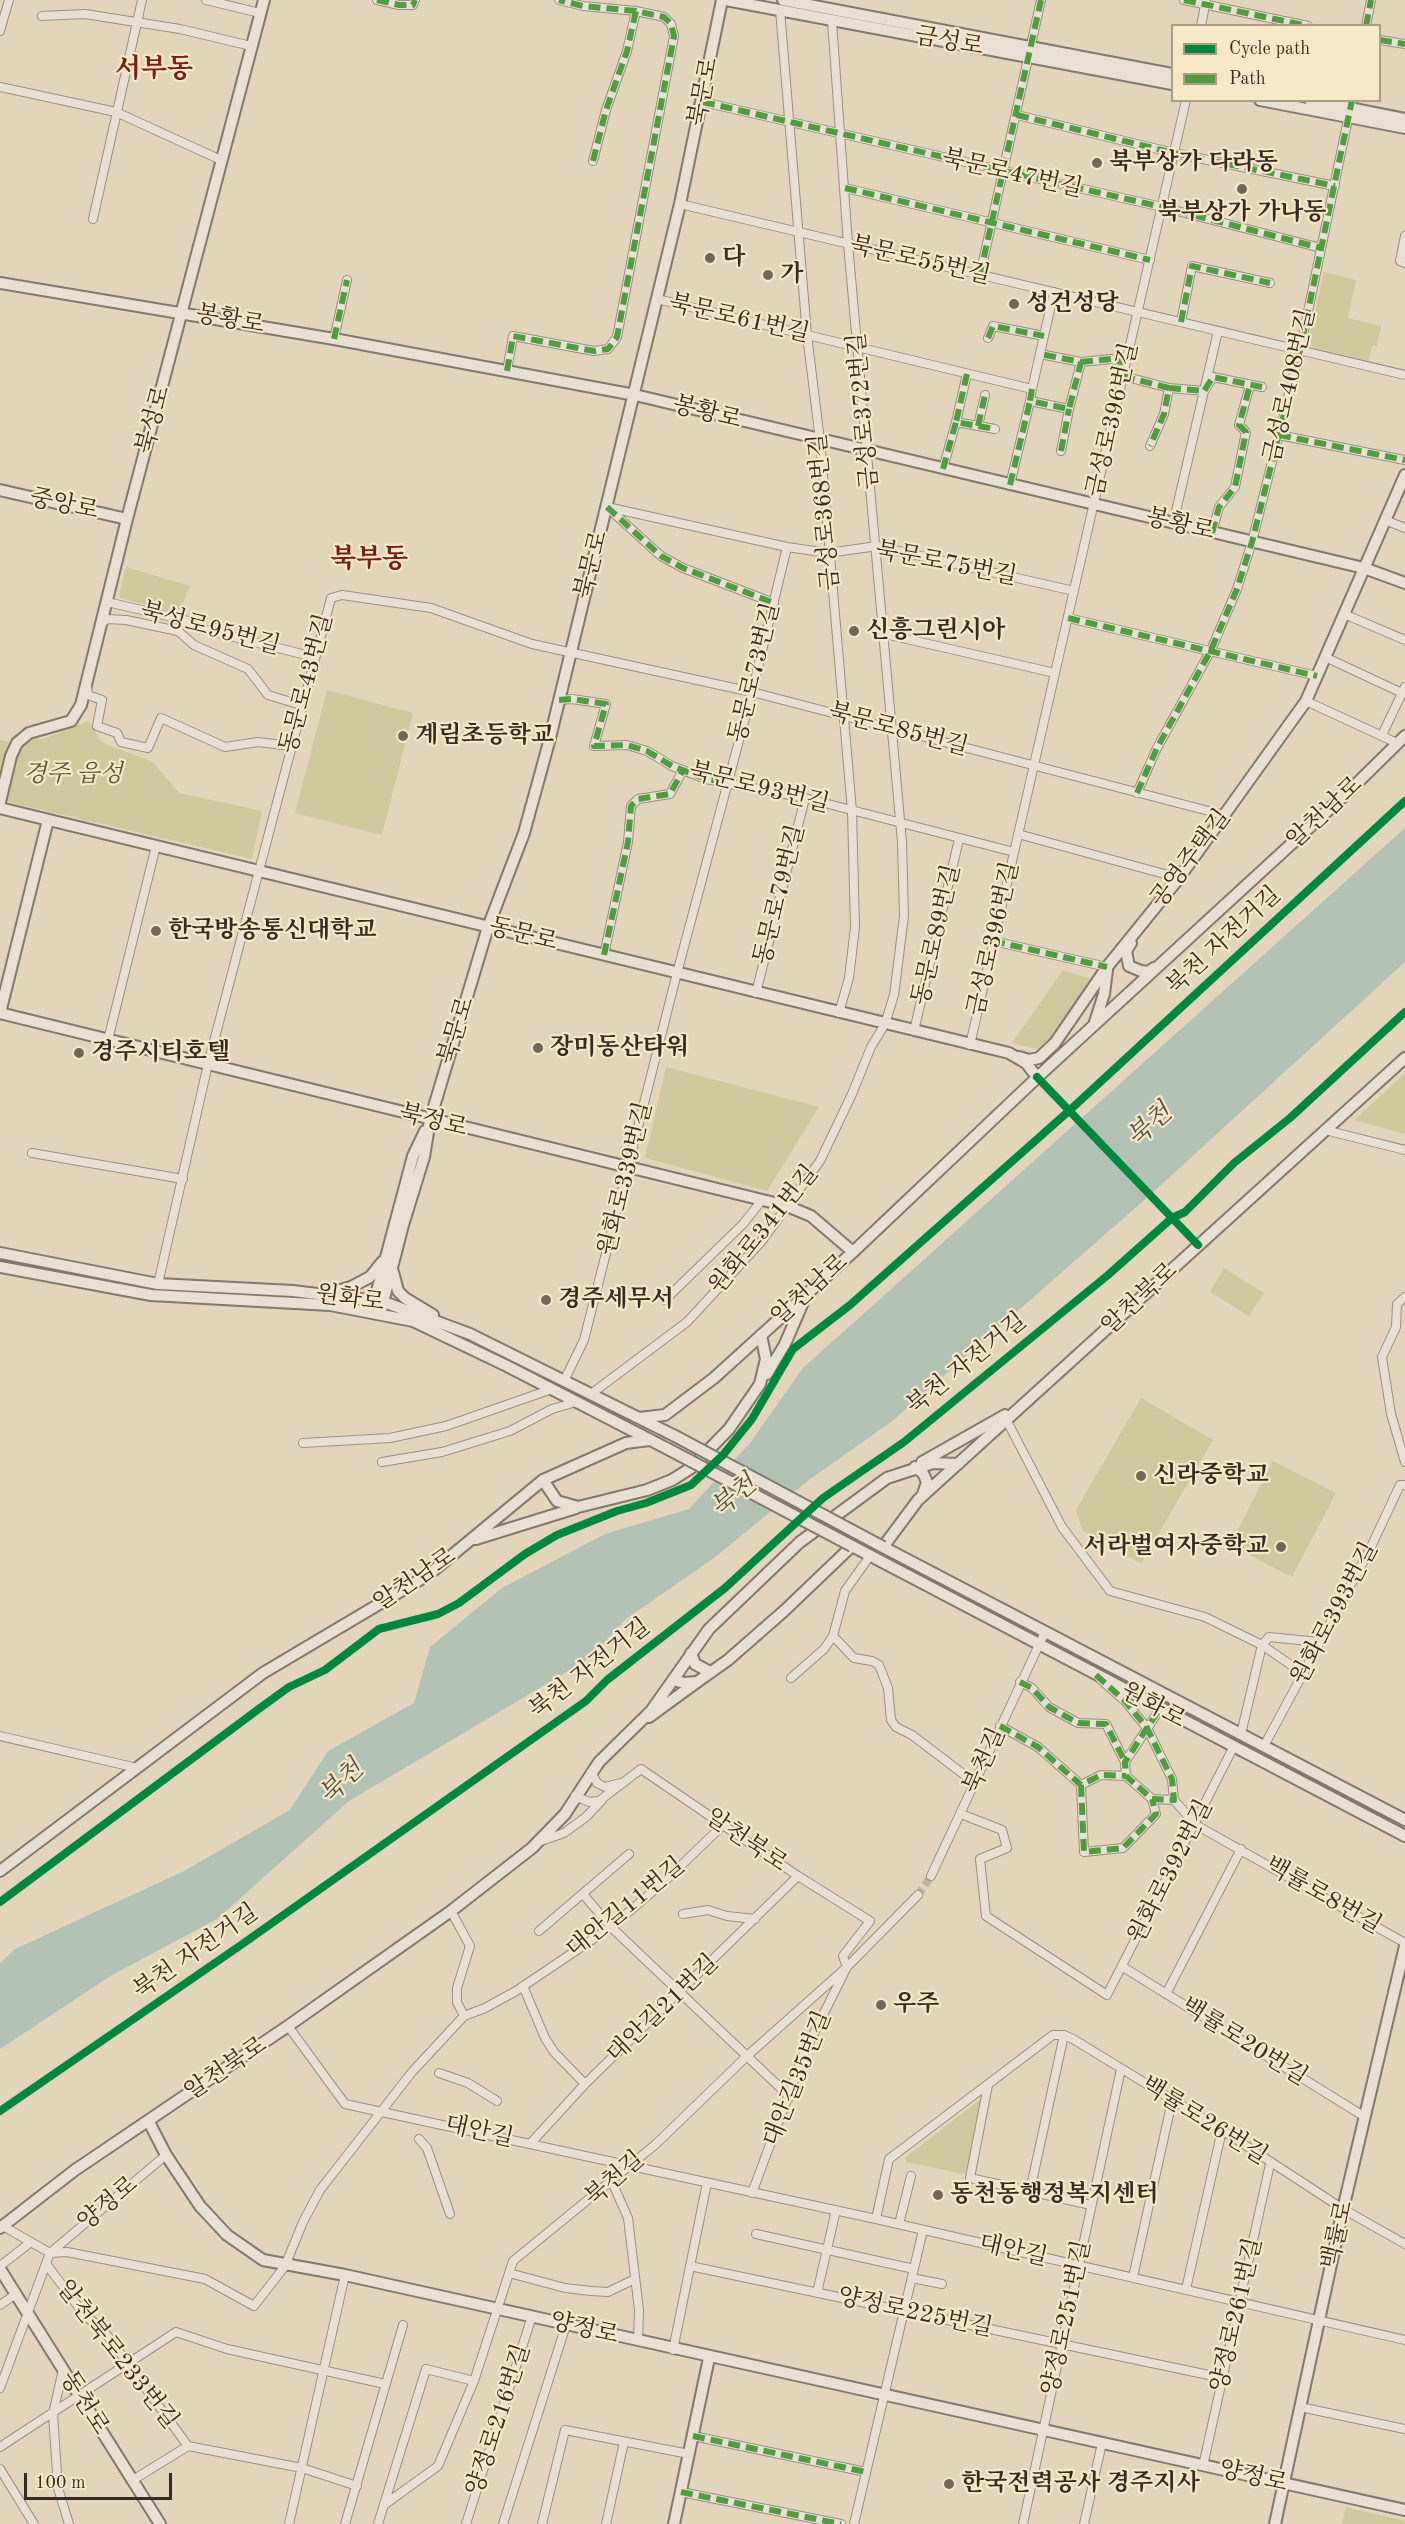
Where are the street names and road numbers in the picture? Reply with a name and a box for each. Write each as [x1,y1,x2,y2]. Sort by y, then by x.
street label: 금성로 [912,22,986,62]
street label: 북문로 [683,55,725,129]
street label: 북문로47번길 [939,144,1085,204]
street label: 북문로55번길 [847,231,993,291]
street label: 북문로61번길 [666,289,812,349]
street label: 봉황로 [193,300,267,340]
street label: 금성로408번길 [1258,306,1322,466]
street label: 금성로372번길 [843,331,885,491]
street label: 금성로396번길 [1081,340,1145,500]
street label: 북성로 [131,383,177,457]
street label: 봉황로 [670,391,744,435]
street label: 금성로368번길 [804,432,846,592]
street label: 중앙로 [27,484,101,526]
street label: 봉황로 [1143,503,1217,547]
street label: 북문로 [570,528,614,602]
street label: 북문로75번길 [873,536,1019,592]
street label: 북성로95번길 [137,596,283,662]
street label: 동문로73번길 [724,600,786,746]
street label: 동문로43번길 [274,611,340,757]
street label: 북문로85번길 [825,697,971,763]
street label: 북문로93번길 [686,757,832,819]
street label: 알천남로 [1281,771,1369,855]
street label: 공영주택길 [1145,804,1237,914]
street label: 동문로79번길 [749,822,811,968]
street label: 금성로396번길 [962,859,1026,1019]
street label: 동문로89번길 [907,862,967,1008]
street label: 북천 자전거길 [1161,881,1287,1001]
street label: 동문로 [486,913,560,957]
street label: 북문로 [433,994,481,1068]
street label: 북정로 [396,1099,470,1143]
street label: 원화로339번길 [593,1099,659,1259]
street label: 원화로341번길 [703,1160,825,1300]
street label: 알천남로 [766,1248,854,1332]
street label: 알천북로 [1096,1257,1184,1341]
street label: 원화로 [314,1280,386,1318]
street label: 북천 자전거길 [901,1307,1033,1421]
street label: 원화로393번길 [1285,1538,1385,1690]
street label: 알천남로 [369,1542,461,1618]
street label: 북천 자전거길 [524,1613,656,1725]
street label: 원화로 [1116,1677,1190,1735]
street label: 북천길 [958,1723,1012,1799]
street label: 원화로392번길 [1122,1795,1220,1949]
street label: 알천북로 [700,1803,792,1879]
street label: 백률로8번길 [1260,1851,1386,1941]
street label: 대안길11번길 [561,1852,691,1964]
street label: 북천 자전거길 [128,1898,264,2006]
street label: 대안길21번길 [601,1949,725,2069]
street label: 백률로20번길 [1175,1992,1313,2092]
street label: 대안길35번길 [758,2007,838,2151]
street label: 알천북로 [180,2031,272,2107]
street label: 백률로26번길 [1135,2071,1273,2171]
street label: 대안길 [442,2110,516,2154]
street label: 북천길 [579,2145,651,2213]
street label: 양정로 [72,2171,144,2237]
street label: 백률로 [1316,2198,1360,2272]
street label: 대안길 [976,2229,1050,2273]
street label: 양정로261번길 [1205,2235,1269,2395]
street label: 양정로251번길 [1037,2238,1097,2398]
street label: 알천북로233번길 [50,2275,184,2435]
street label: 양정로225번길 [835,2283,995,2343]
street label: 양정로 [547,2307,621,2351]
street label: 양정로216번길 [461,2341,537,2499]
street label: 동천로 [53,2366,115,2440]
street label: 양정로 [1216,2455,1290,2499]

